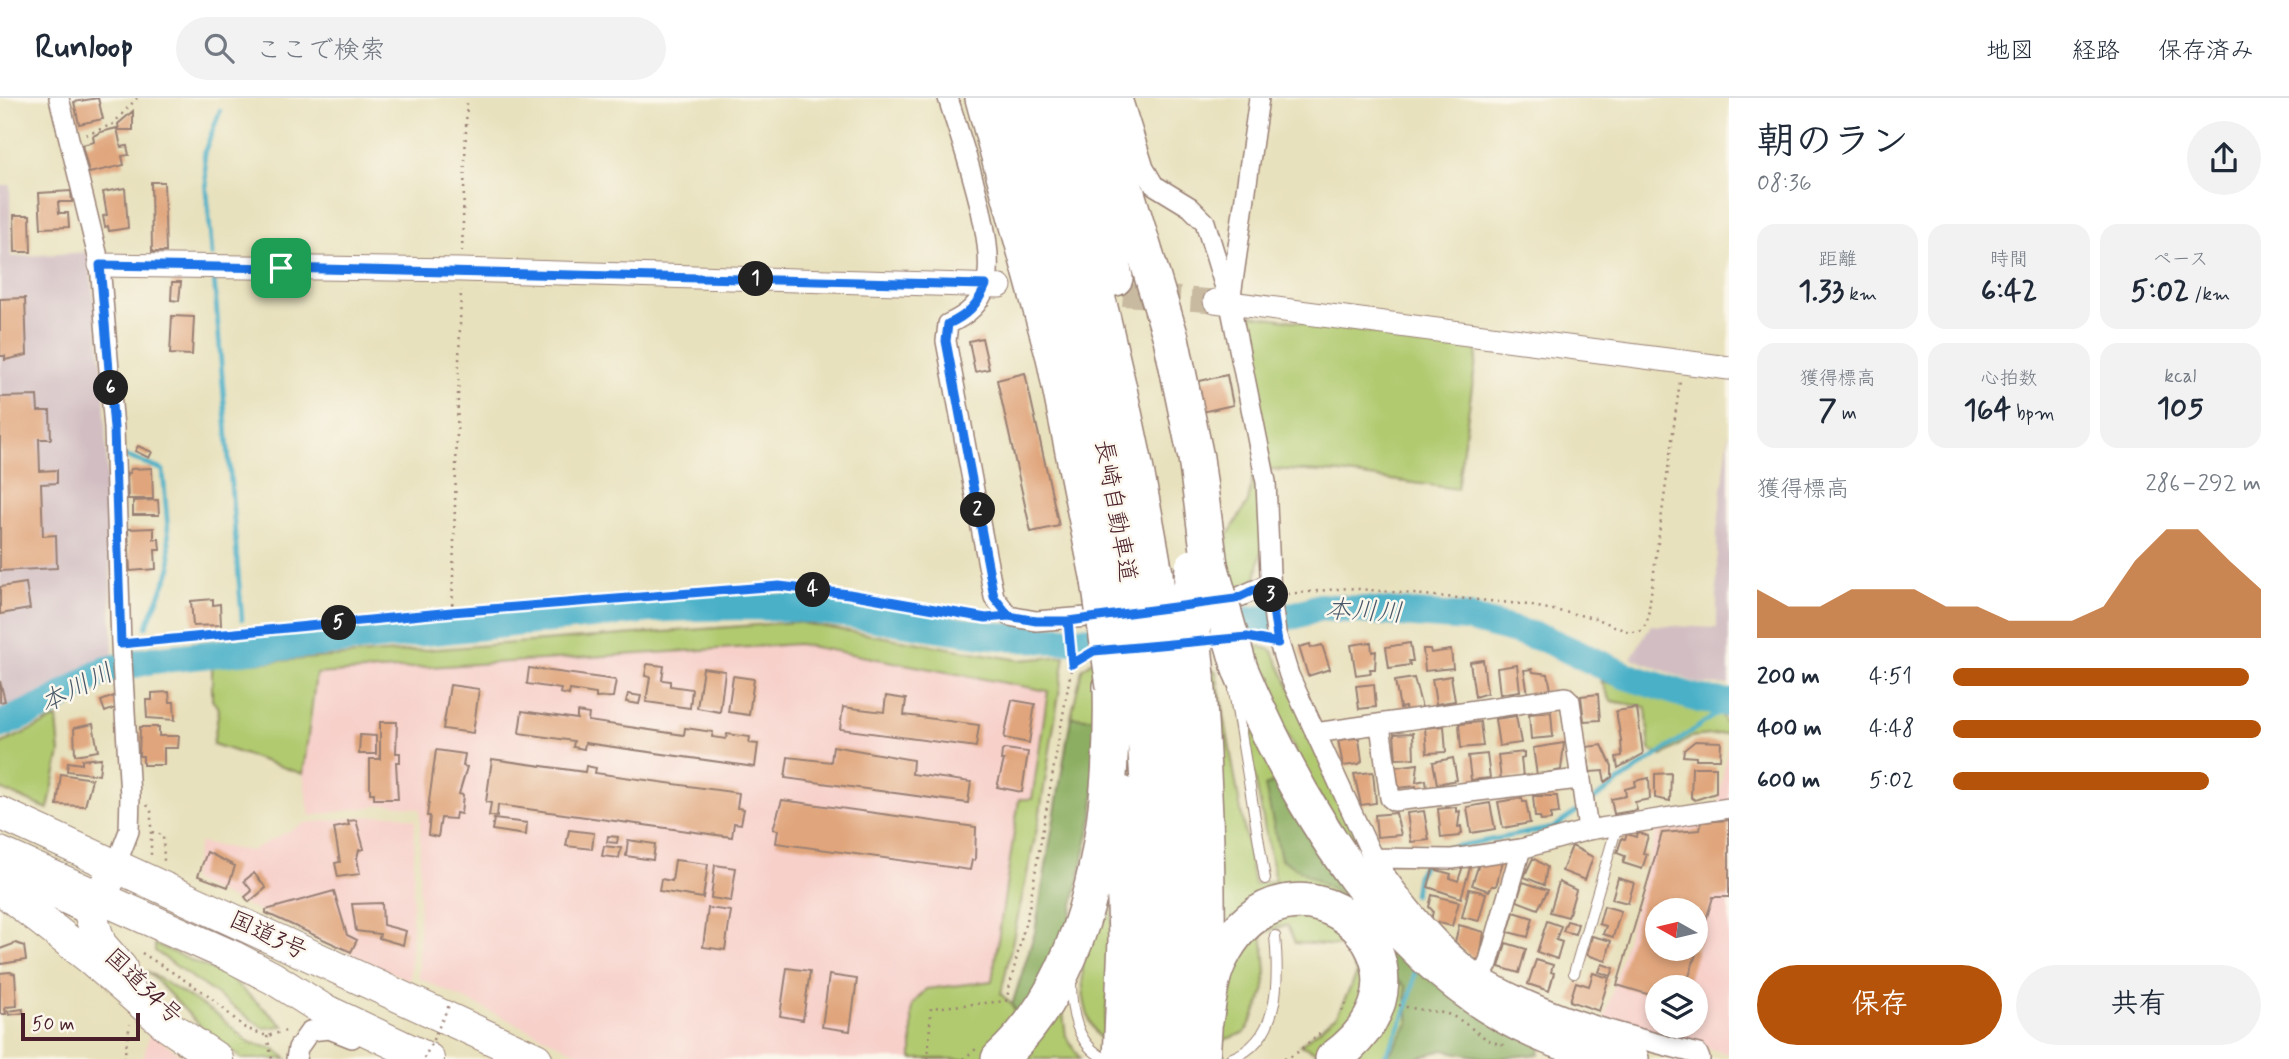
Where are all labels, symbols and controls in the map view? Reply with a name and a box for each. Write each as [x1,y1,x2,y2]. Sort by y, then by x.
search box [176,17,666,80]
text: Runloop [35,26,134,70]
icon: search [200,29,238,67]
text: ここで検索 [256,34,386,68]
text: 地図 [1986,36,2034,67]
text: 経路 [2072,36,2120,67]
text: 保存済み [2158,36,2254,67]
text: 朝のラン [1757,118,1909,167]
button: share [2187,121,2261,195]
text: 08:36 [1757,169,1812,199]
pin [251,238,311,298]
text: 距離 [1819,247,1857,272]
text: 時間 [1990,247,2028,272]
text: ペース [2152,247,2208,272]
icon: arrive [262,249,300,287]
pin: 1 [738,262,774,296]
text: 1 [751,266,760,291]
text: 1.33 [1798,272,1844,311]
text: 6:42 [1981,272,2037,311]
text: 5:02 [2130,272,2189,311]
text: km [1844,282,1877,307]
text: /km [2189,282,2230,307]
text: kcal [2164,364,2196,389]
text: 獲得標高 [1800,366,1876,391]
text: 心拍数 [1980,366,2038,391]
pin: 6 [94,370,128,406]
text: 6 [106,375,115,400]
text: 105 [2157,389,2204,428]
text: 7 [1818,391,1837,430]
text: 164 [1963,391,2011,430]
text: m [1837,401,1857,426]
text: bpm [2011,401,2055,426]
street label: 長崎自動車道 [1087,437,1143,585]
text: 286–292 m [2145,469,2261,499]
text: 獲得標高 [1757,475,1849,505]
pin: 2 [960,492,996,528]
text: 2 [973,497,982,522]
pin: 4 [796,573,830,608]
text: 4 [807,577,818,602]
pin: 3 [1254,578,1288,612]
text: 3 [1266,582,1275,607]
water label: 本川川 [1324,593,1404,631]
pin: 5 [322,606,356,640]
text: 5 [333,610,344,635]
water label: 本川川 [34,657,120,721]
text: 200 m [1757,662,1820,692]
text: 4:51 [1869,662,1912,692]
text: 400 m [1757,714,1822,744]
text: 4:48 [1869,714,1915,744]
text: 600 m [1757,766,1820,796]
text: 5:02 [1869,766,1914,796]
north arrow [1645,898,1708,961]
map controls [1645,898,1708,1038]
street label: 国道3号 [224,904,312,968]
street label: 国道34号 [97,942,189,1032]
button: 保存 [1757,965,2002,1045]
button: 共有 [2016,965,2261,1045]
button: layers [1645,975,1708,1038]
scale bar [21,1010,140,1042]
text: 50 m [32,1012,75,1037]

